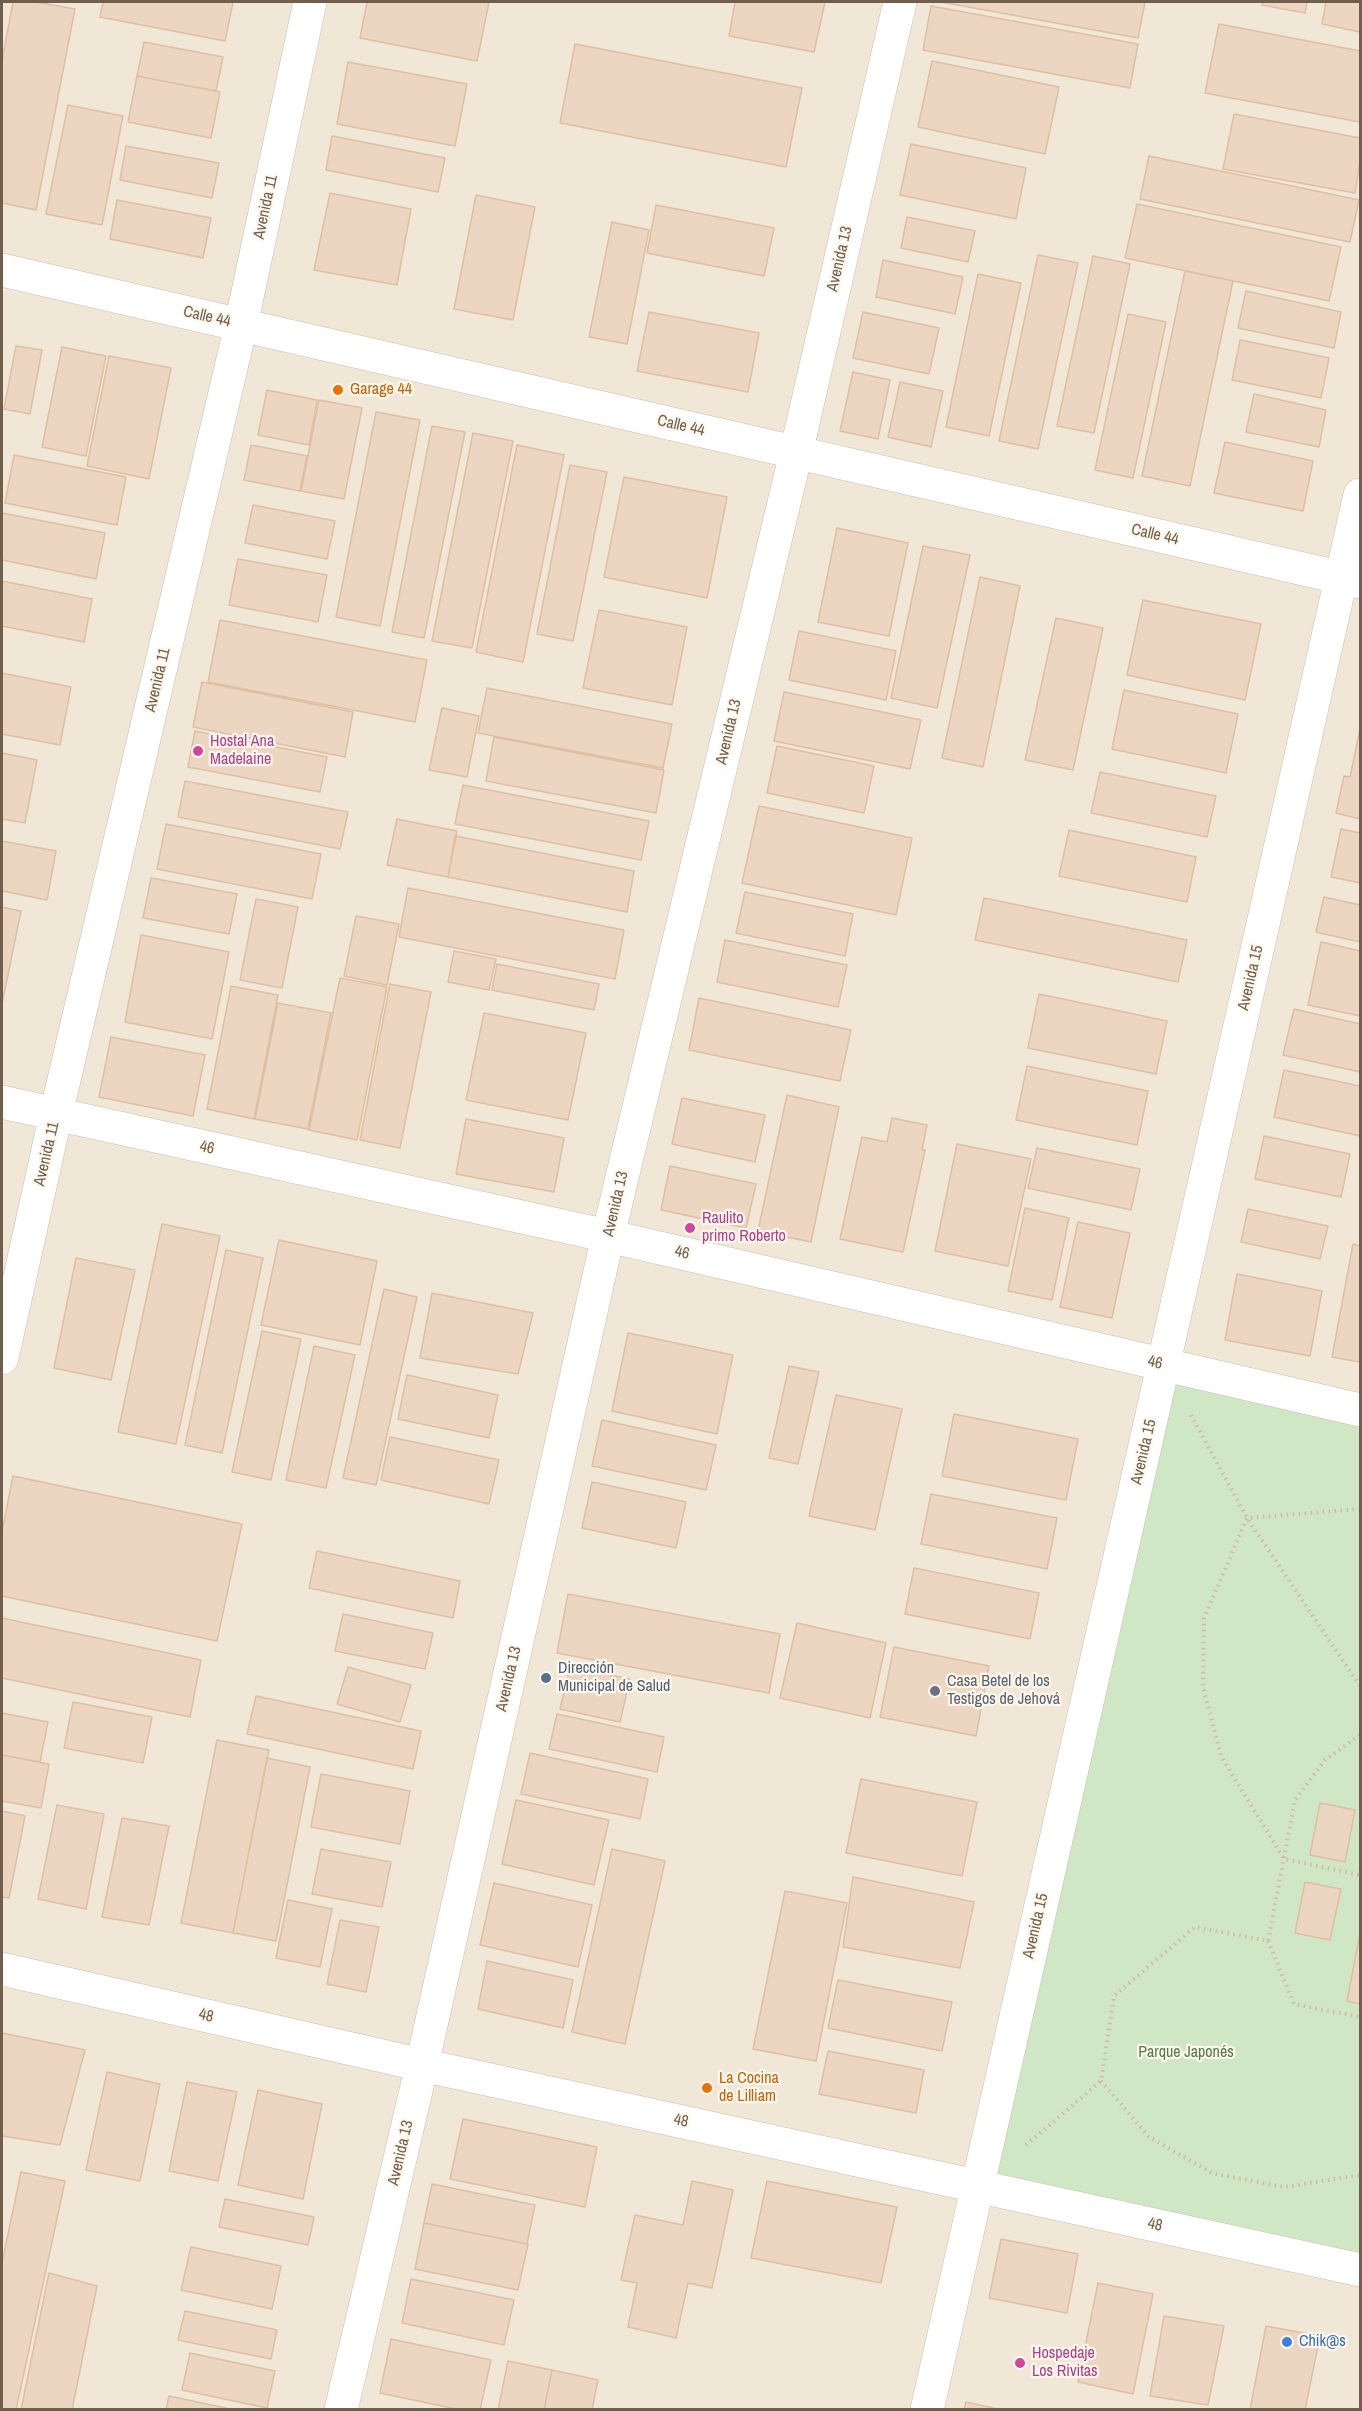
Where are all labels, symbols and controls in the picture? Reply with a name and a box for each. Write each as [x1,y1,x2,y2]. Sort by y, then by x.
street label: Avenida 11 [250,173,282,241]
street label: Avenida 13 [823,225,857,293]
street label: Calle 44 [181,302,233,332]
place label: Garage 44 [350,380,412,400]
marker: Garage 44 [331,383,345,397]
street label: Calle 44 [655,411,707,441]
street label: Calle 44 [1129,520,1181,550]
street label: Avenida 11 [141,646,175,714]
street label: Avenida 13 [712,698,746,766]
place label: Hostal Ana Madelaine [210,732,274,770]
marker: Hostal Ana Madelaine [191,744,205,758]
street label: Avenida 15 [1234,944,1268,1012]
street label: Avenida 11 [30,1120,64,1188]
street label: 46 [198,1137,216,1159]
street label: Avenida 13 [599,1170,633,1238]
place label: Raulito primo Roberto [702,1209,786,1247]
marker: Raulito primo Roberto [683,1221,697,1235]
street label: 46 [673,1242,691,1264]
street label: 46 [1146,1352,1164,1374]
street label: Avenida 15 [1127,1418,1161,1486]
street label: Avenida 13 [492,1645,526,1713]
place label: Dirección Municipal de Salud [558,1659,670,1697]
marker: Dirección Municipal de Salud [539,1671,553,1685]
place label: Casa Betel de los Testigos de Jehová [947,1672,1060,1710]
marker: Casa Betel de los Testigos de Jehová [928,1684,942,1698]
street label: Avenida 15 [1019,1892,1053,1960]
street label: 48 [197,2005,215,2027]
park label: Parque Japonés [1138,2043,1234,2063]
place label: La Cocina de Lilliam [719,2069,779,2107]
marker: La Cocina de Lilliam [700,2081,714,2095]
street label: 48 [672,2110,690,2132]
street label: Avenida 13 [384,2119,418,2187]
street label: 48 [1146,2214,1164,2236]
place label: Chik@s [1299,2332,1346,2352]
marker: Chik@s [1280,2335,1294,2349]
place label: Hospedaje Los Rivitas [1032,2344,1098,2382]
marker: Hospedaje Los Rivitas [1013,2356,1027,2370]

